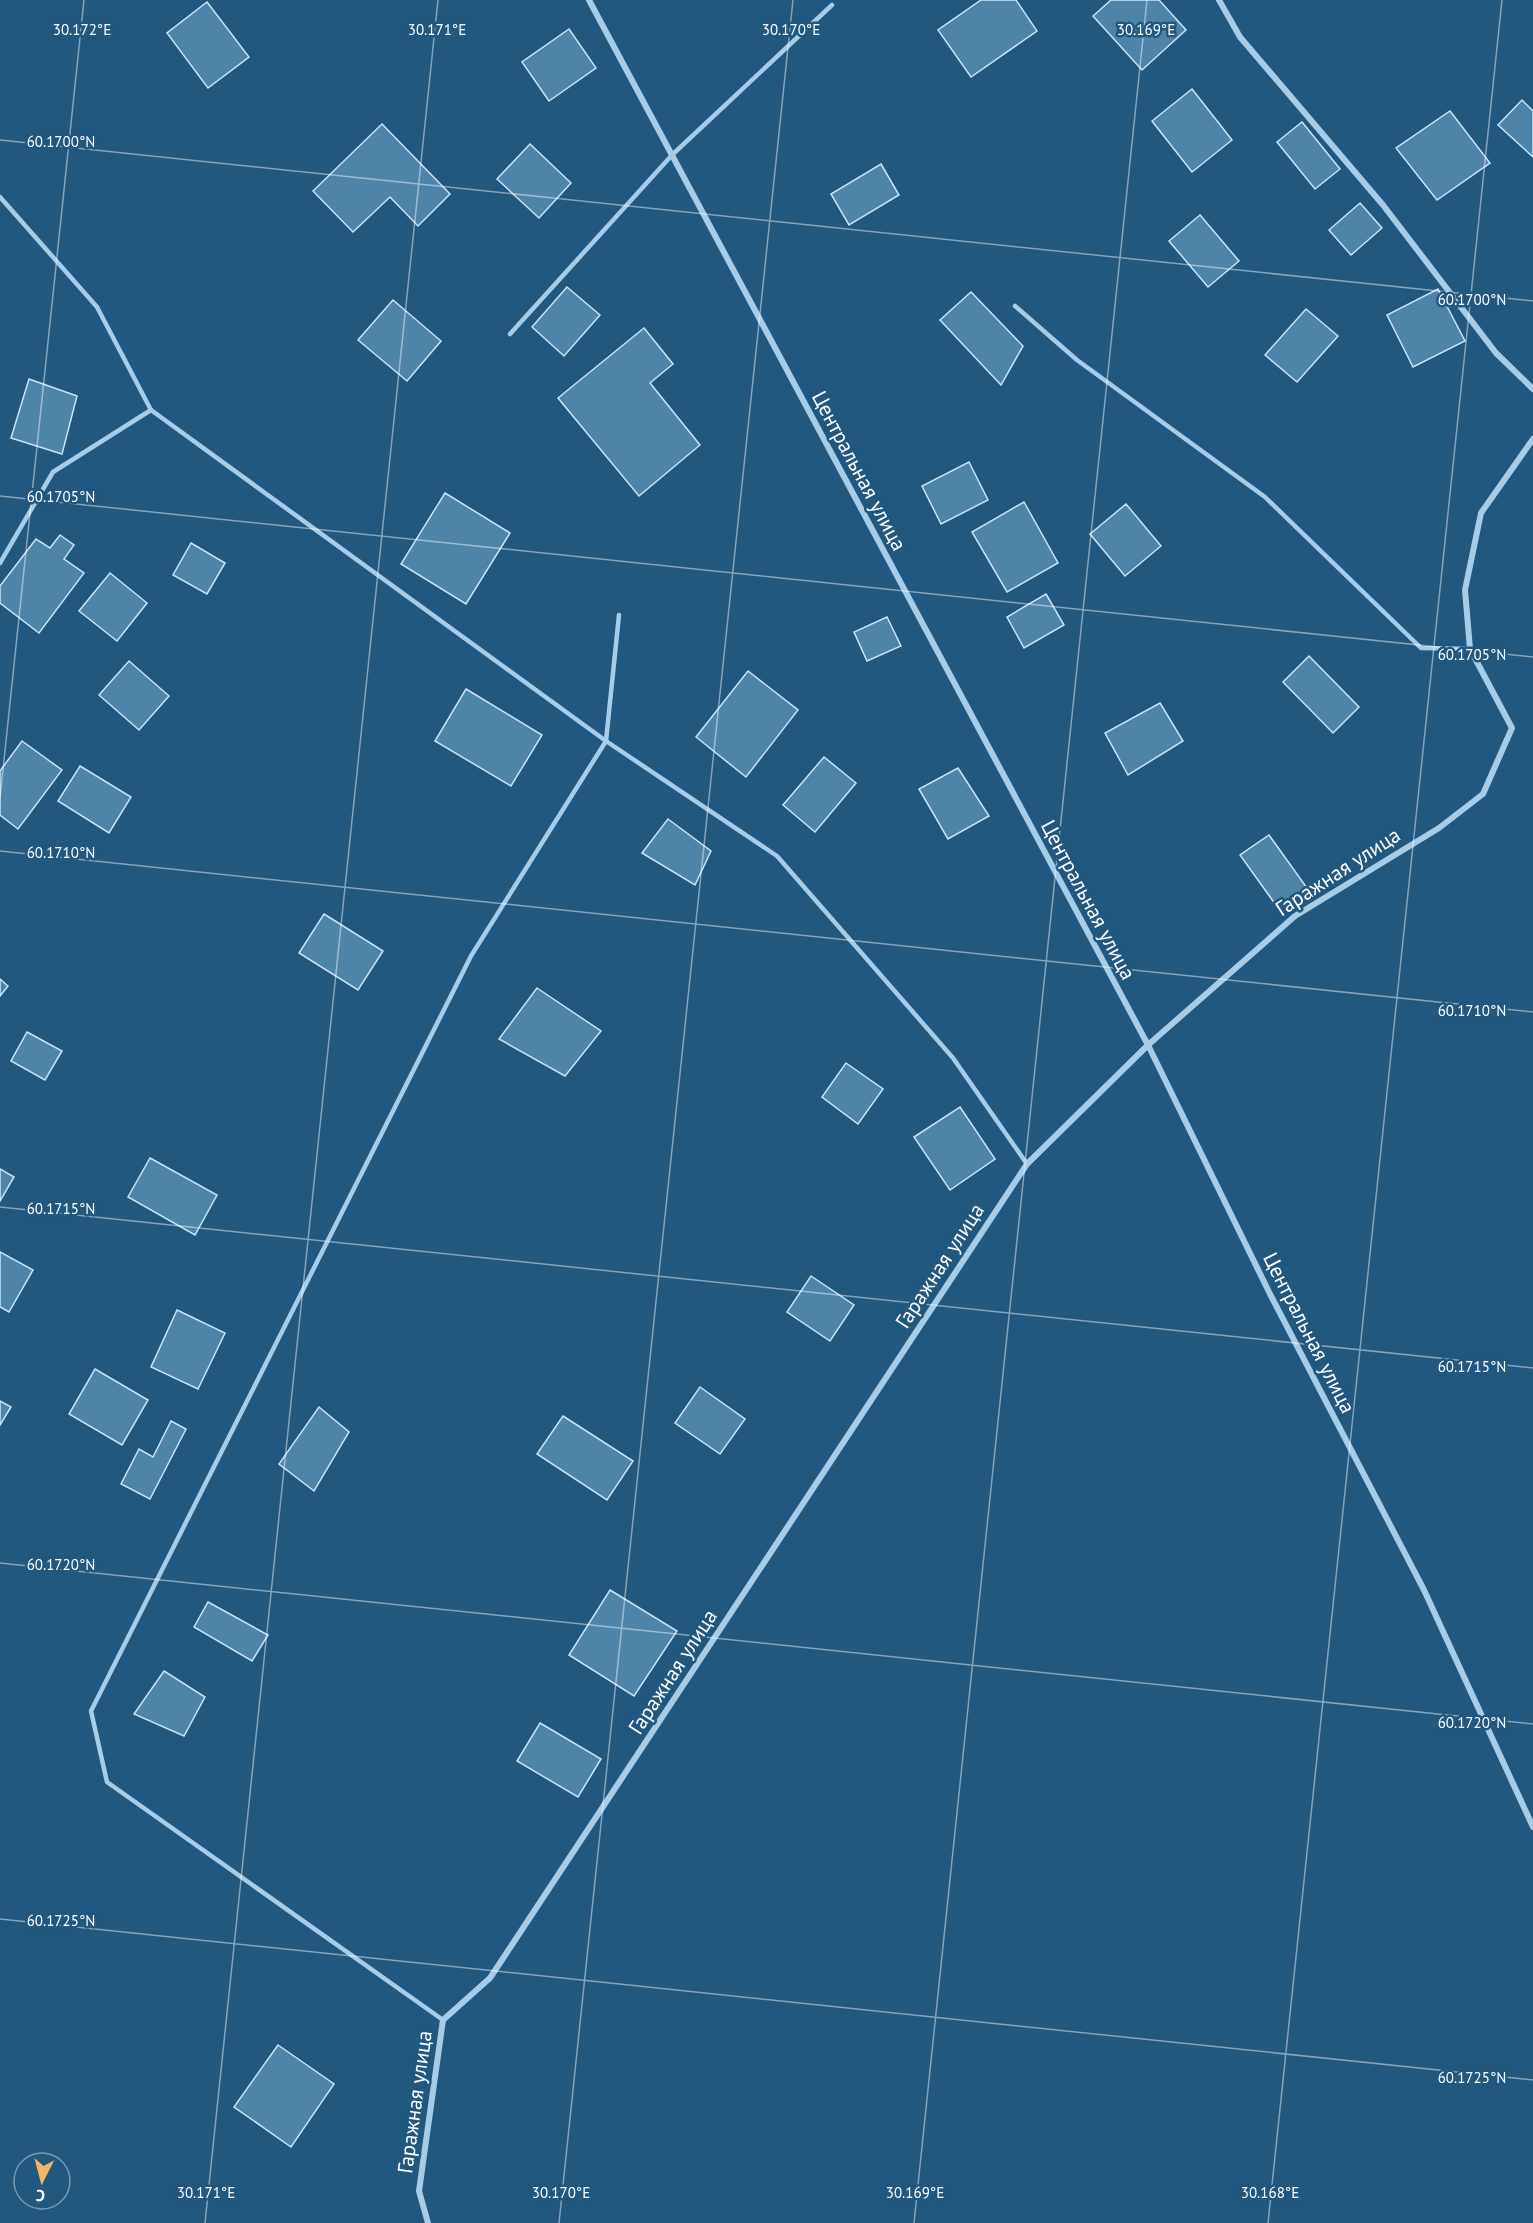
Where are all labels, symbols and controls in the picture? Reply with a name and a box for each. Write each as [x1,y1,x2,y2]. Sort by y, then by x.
text: 30.172°E [53,20,111,39]
text: 30.171°E [408,20,466,39]
text: 30.170°E [762,20,820,39]
text: 30.169°E [1117,20,1175,39]
text: 60.1700°N [27,132,95,151]
text: 60.1700°N [1438,290,1506,309]
street label: Центральная улица [806,386,913,555]
text: 60.1705°N [27,487,95,506]
text: 60.1705°N [1438,645,1506,664]
street label: Центральная улица [1035,815,1142,984]
street label: Гаражная улица [1270,821,1405,922]
text: 60.1710°N [27,843,95,862]
text: 60.1710°N [1438,1001,1506,1020]
street label: Гаражная улица [889,1198,990,1333]
text: 60.1715°N [27,1199,95,1218]
street label: Центральная улица [1257,1248,1362,1418]
text: 60.1715°N [1438,1357,1506,1376]
text: 60.1720°N [27,1555,95,1574]
street label: Гаражная улица [622,1604,723,1739]
text: 60.1720°N [1438,1713,1506,1732]
text: 60.1725°N [27,1911,95,1930]
street label: Гаражная улица [391,2029,438,2175]
text: 60.1725°N [1438,2068,1506,2087]
north arrow [12,2151,72,2211]
text: 30.171°E [177,2183,235,2202]
text: 30.170°E [532,2183,590,2202]
text: 30.169°E [886,2183,944,2202]
text: 30.168°E [1241,2183,1299,2202]
text: С [35,2185,46,2206]

